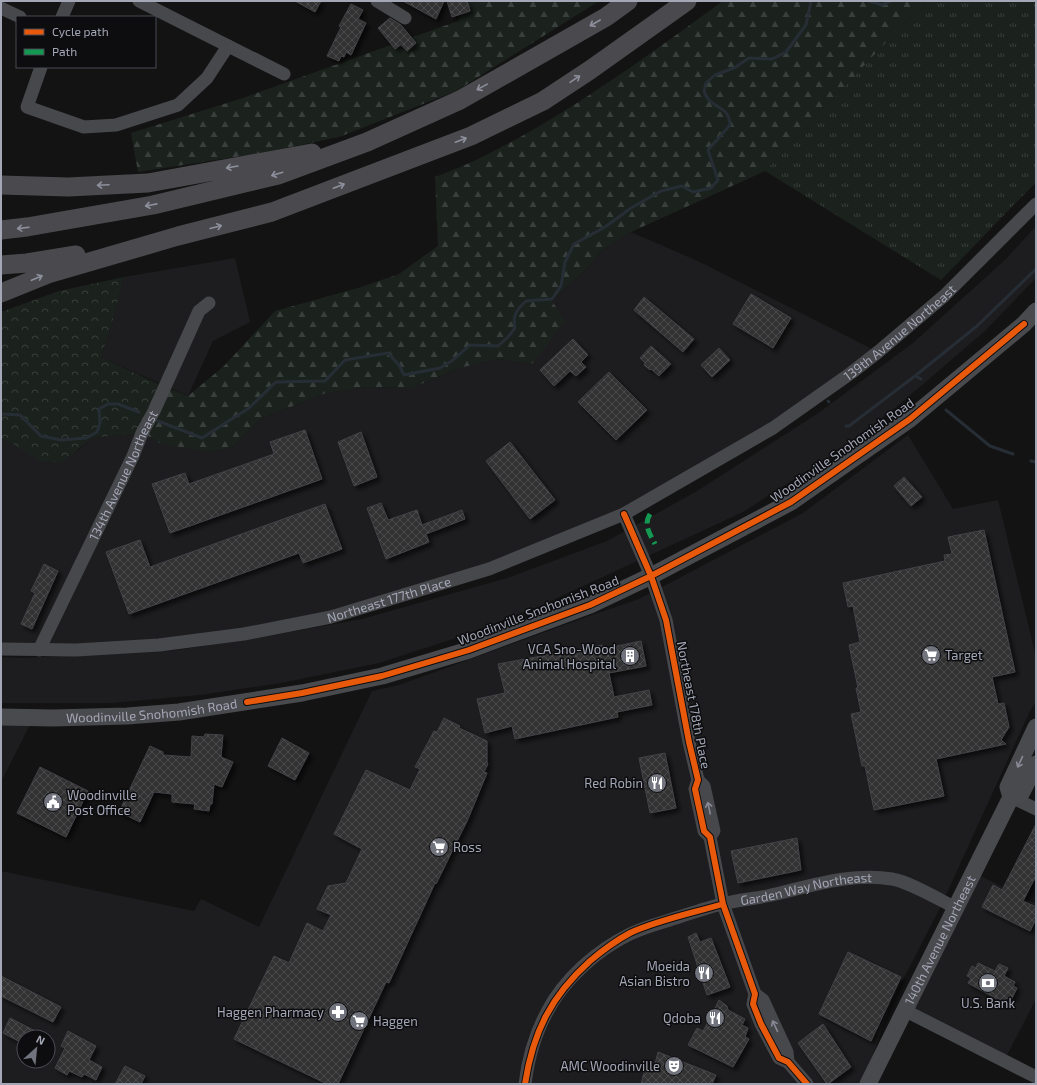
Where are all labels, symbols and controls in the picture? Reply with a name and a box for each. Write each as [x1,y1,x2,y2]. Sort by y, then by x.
legend [16,16,156,68]
one-way arrow [589,19,601,27]
text: Cycle path [52,24,109,38]
text: Path [52,44,77,58]
one-way arrow [569,75,581,83]
one-way arrow [477,84,489,92]
one-way arrow [454,136,466,144]
one-way arrow [226,164,239,172]
one-way arrow [271,171,284,178]
one-way arrow [97,182,110,189]
one-way arrow [333,182,345,190]
one-way arrow [145,202,158,210]
one-way arrow [209,222,222,230]
one-way arrow [17,224,30,231]
one-way arrow [31,274,43,282]
street label: 139th Avenue Northeast [840,281,959,384]
street label: Woodinville Snohomish Road [767,394,917,506]
street label: 134th Avenue Northeast [85,407,161,543]
street label: Woodinville Snohomish Road [455,572,621,648]
street label: Northeast 177th Place [325,573,453,626]
street label: Northeast 178th Place [674,640,714,770]
place label: VCA Sno-Wood Animal Hospital [523,641,616,672]
supermarket icon: Target [920,644,942,666]
building icon: VCA Sno-Wood Animal Hospital [619,645,641,667]
place label: Target [945,647,983,663]
street label: Woodinville Snohomish Road [66,695,238,726]
one-way arrow [1016,755,1023,767]
restaurant icon: Red Robin [646,772,668,794]
place label: Red Robin [584,775,643,791]
place label: Woodinville Post Office [67,787,137,818]
public building icon: Woodinville Post Office [42,791,64,813]
one-way arrow [704,802,712,815]
supermarket icon: Ross [428,836,450,858]
place label: Ross [453,839,482,855]
street label: Garden Way Northeast [739,869,872,908]
street label: 140th Avenue Northeast [901,872,979,1007]
place label: Moeida Asian Bistro [619,958,690,989]
restaurant icon: Moeida Asian Bistro [693,962,715,984]
bank icon: U.S. Bank [977,972,999,994]
place label: U.S. Bank [961,995,1015,1011]
pharmacy icon: Haggen Pharmacy [327,1001,349,1023]
place label: Haggen Pharmacy [217,1004,324,1020]
restaurant icon: Qdoba [704,1007,726,1029]
supermarket icon: Haggen [348,1010,370,1032]
place label: Qdoba [663,1010,701,1026]
place label: Haggen [373,1013,418,1029]
one-way arrow [771,1020,778,1032]
north arrow [16,1029,56,1069]
text: N [34,1032,47,1047]
theatre icon: AMC Woodinville [663,1055,685,1077]
place label: AMC Woodinville [560,1058,660,1074]

